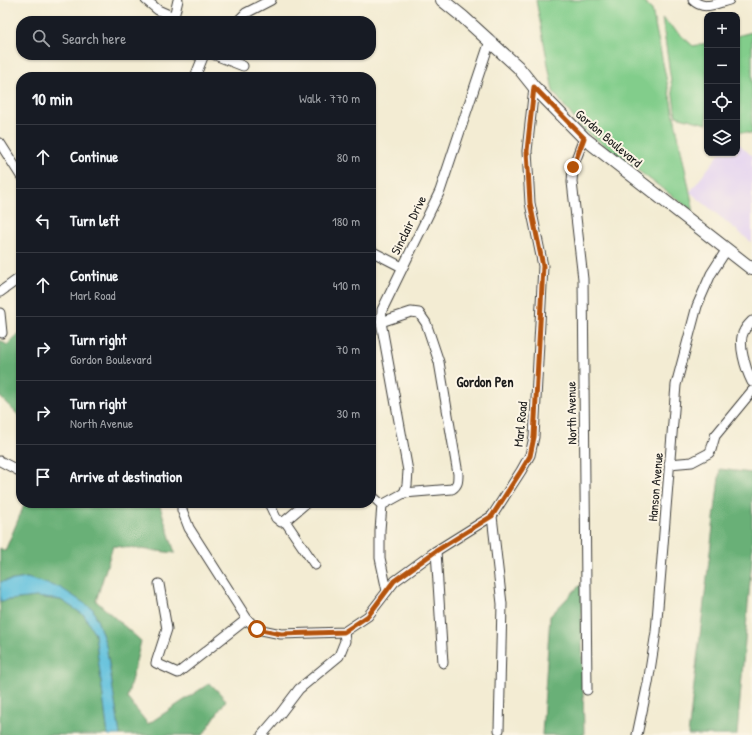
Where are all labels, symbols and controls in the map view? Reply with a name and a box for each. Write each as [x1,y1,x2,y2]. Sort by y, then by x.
map controls [704,12,740,156]
button: + [704,12,740,48]
search box [16,16,376,60]
icon: search [30,27,52,49]
text: Search here [62,28,126,49]
button: − [704,48,740,84]
button: locate [704,84,740,120]
text: 10 min [32,87,73,110]
text: Walk · 770 m [299,89,360,107]
street label: Gordon Boulevard [572,105,646,171]
button: layers [704,120,740,156]
icon: ahead [32,146,54,168]
text: Continue [70,146,118,167]
text: 80 m [337,148,360,166]
route end [564,158,582,176]
street label: Sinclair Drive [386,192,430,258]
icon: left [32,210,54,232]
text: Turn left [70,210,120,231]
text: 180 m [332,212,360,230]
text: Continue [70,265,118,286]
icon: ahead [32,274,54,296]
text: 410 m [333,276,360,294]
text: Marl Road [70,286,116,304]
text: Turn right [70,329,126,350]
icon: right [32,338,54,360]
text: 70 m [336,340,360,358]
text: Gordon Boulevard [70,350,152,368]
district label: Gordon Pen [456,372,514,391]
street label: North Avenue [561,381,581,445]
text: Turn right [70,393,126,414]
street label: Marl Road [509,400,531,448]
icon: right [32,402,54,424]
text: 30 m [337,404,360,422]
text: North Avenue [70,414,133,432]
street label: Hanson Avenue [643,452,667,522]
icon: arrive [32,466,54,488]
text: Arrive at destination [70,466,182,487]
route start [248,620,266,638]

